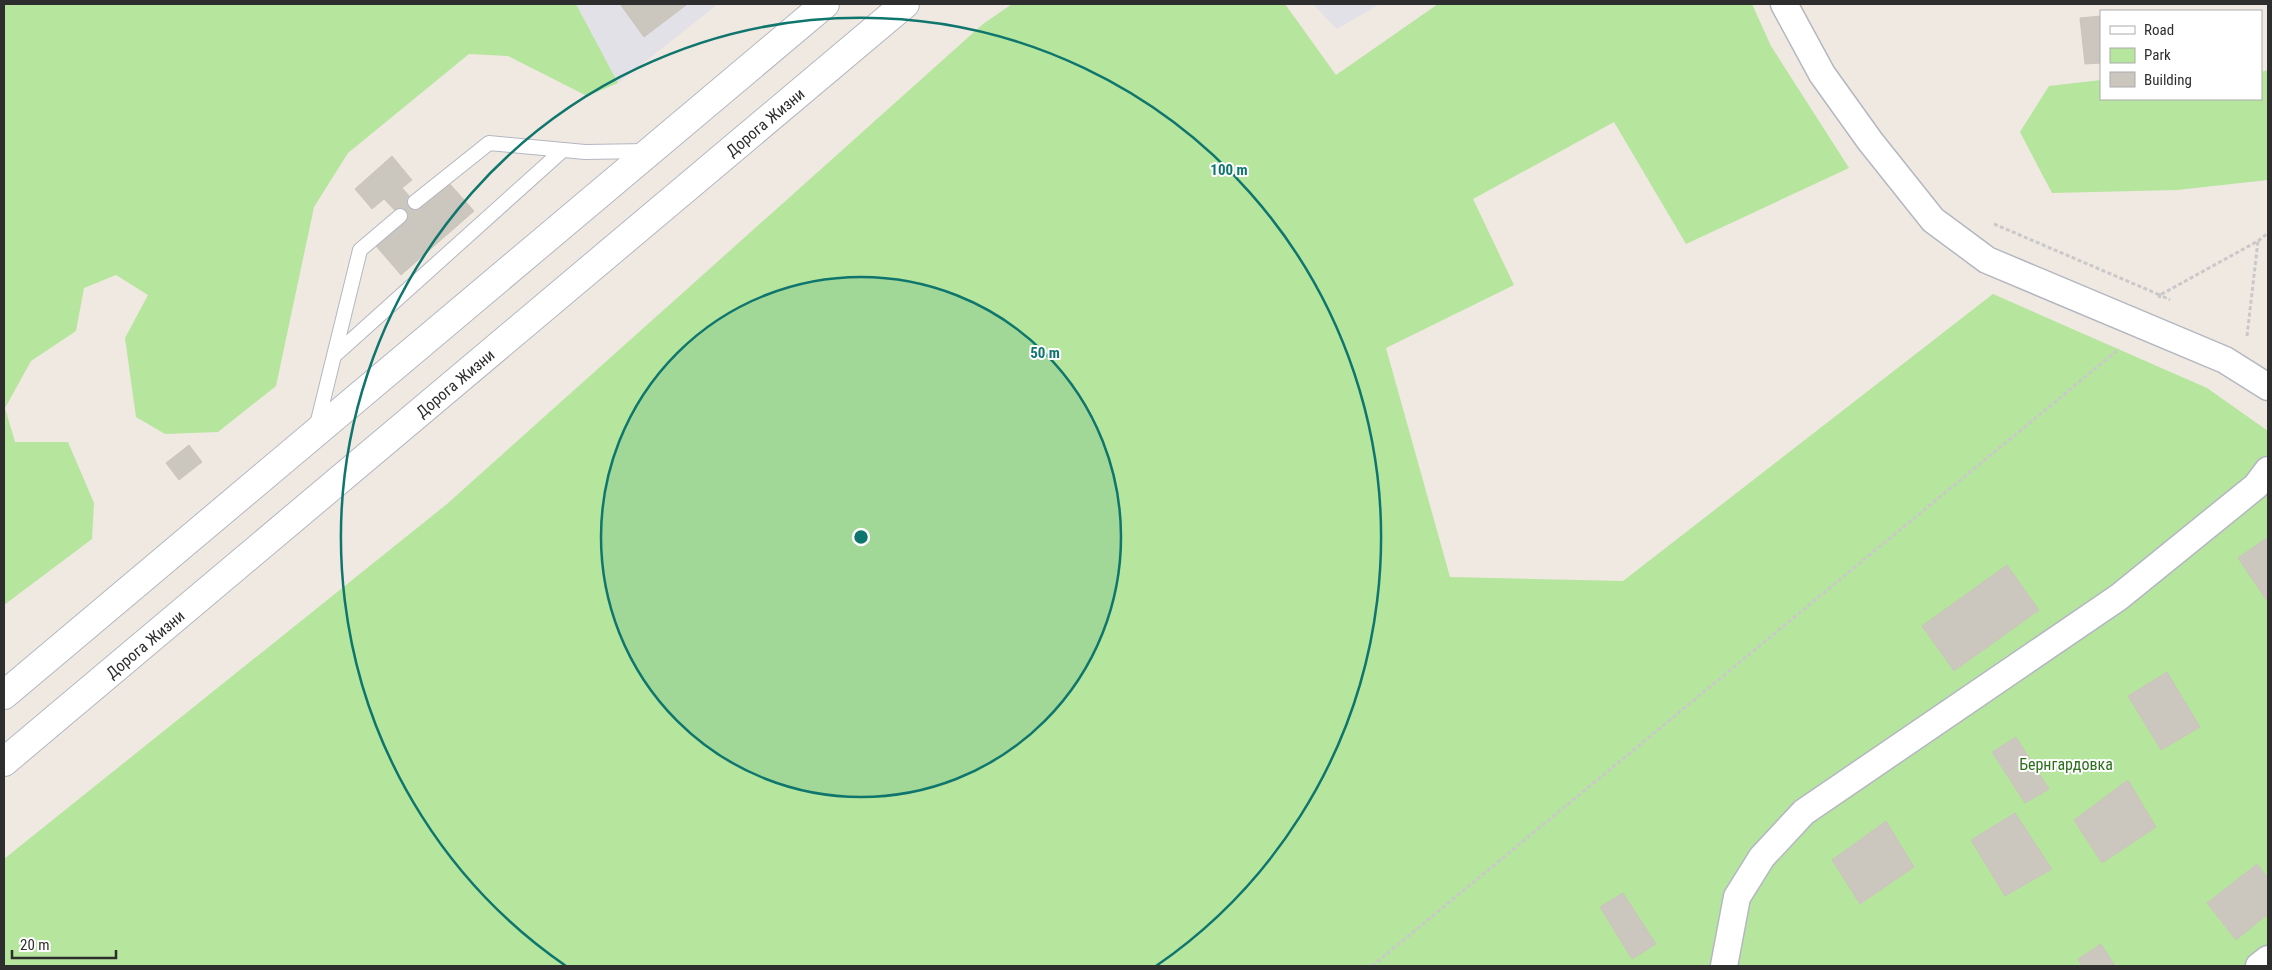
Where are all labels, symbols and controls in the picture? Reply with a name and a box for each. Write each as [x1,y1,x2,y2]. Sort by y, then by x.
legend [2100,10,2262,100]
text: Road [2144,21,2174,39]
text: Park [2144,46,2171,64]
text: Building [2144,71,2192,89]
street label: Дорога Жизни [722,84,808,161]
text: 100 m [1210,161,1248,179]
text: 50 m [1030,344,1060,362]
street label: Дорога Жизни [412,345,498,422]
centre of rings [852,528,870,546]
street label: Дорога Жизни [102,606,188,683]
park label: Бернгардовка [2019,755,2113,774]
scale bar [12,928,116,960]
text: 20 m [20,936,50,954]

